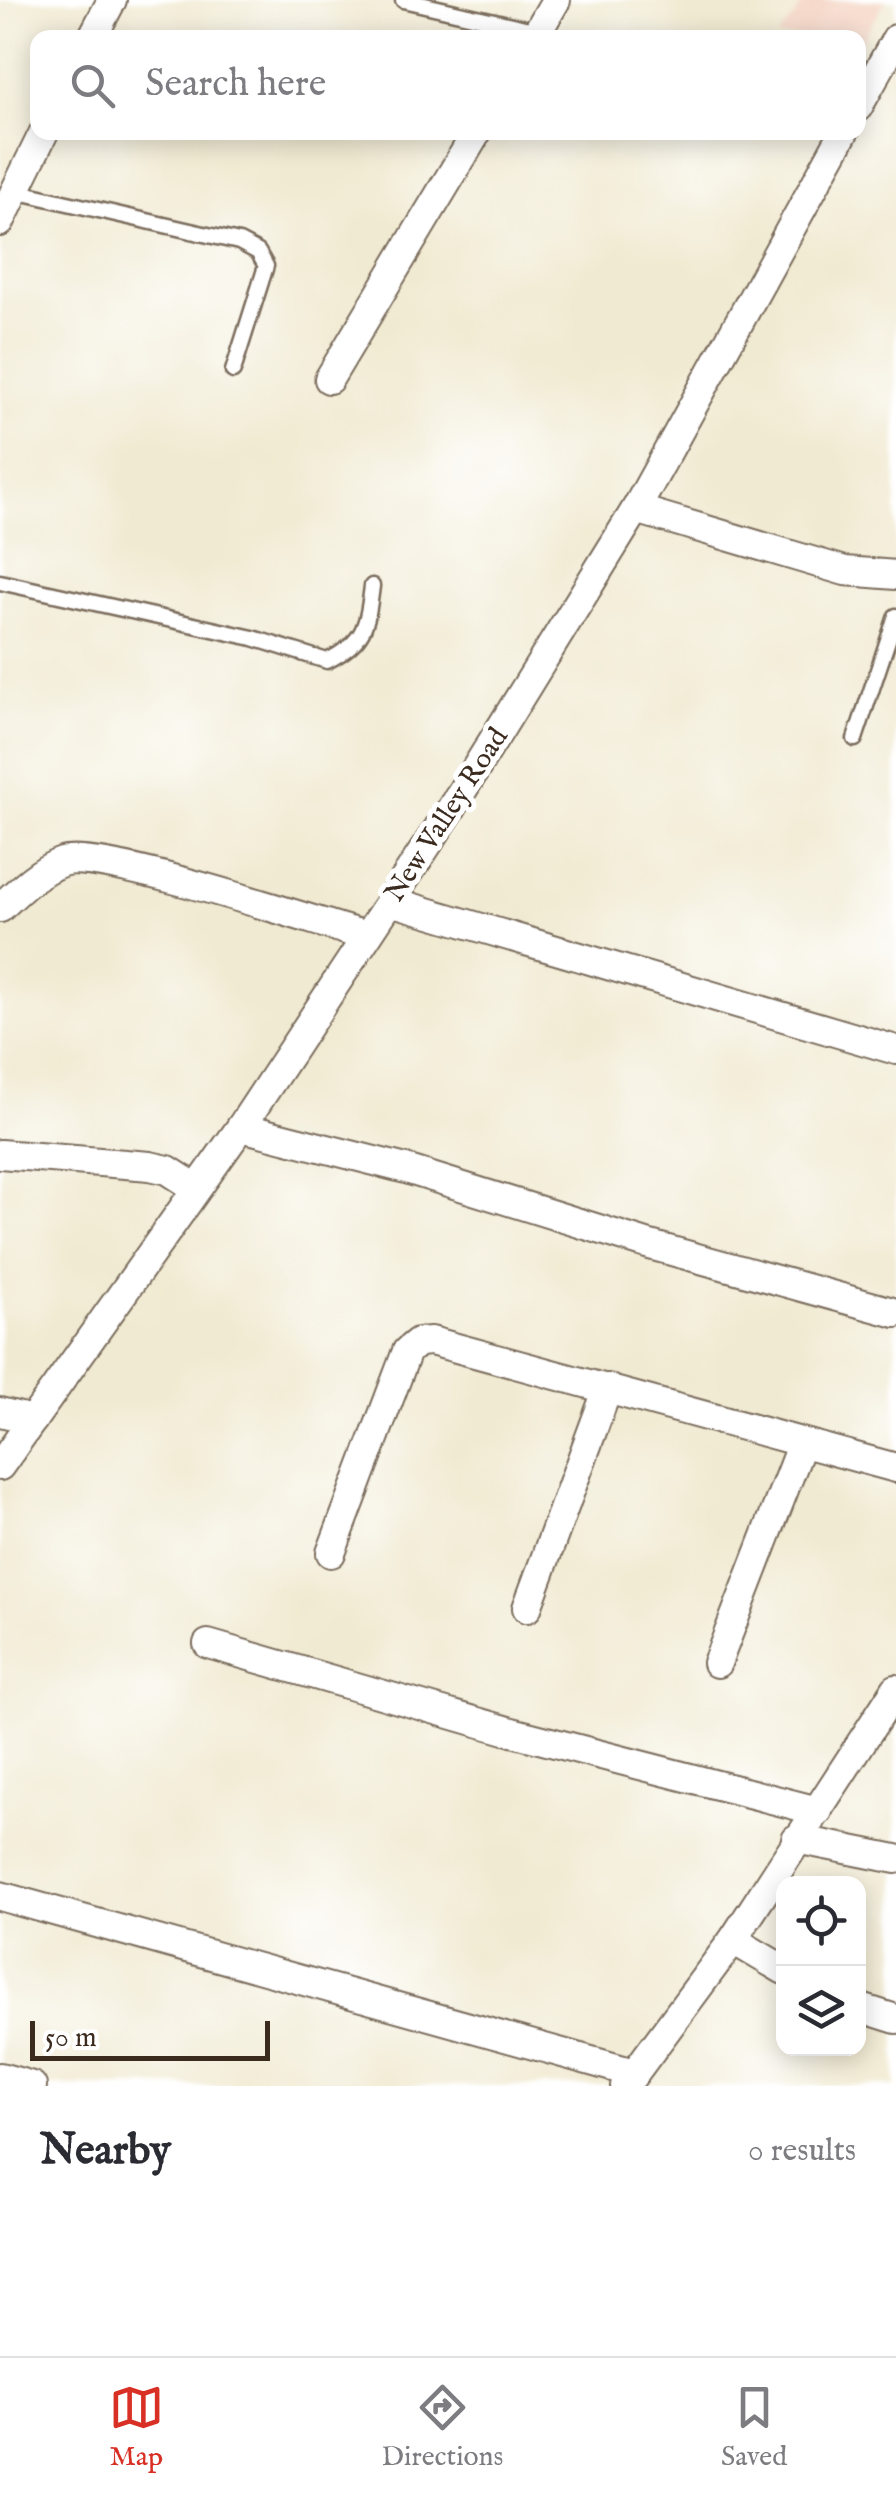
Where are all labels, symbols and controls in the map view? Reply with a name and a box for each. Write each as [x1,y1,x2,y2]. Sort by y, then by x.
search box [30,30,866,140]
icon: search [65,58,120,113]
text: Search here [145,61,326,109]
street label: New Valley Road [378,722,516,909]
map controls [776,1876,866,2056]
button: locate [776,1876,866,1966]
button: layers [776,1966,866,2056]
scale bar [30,2016,270,2060]
text: 50 m [45,2021,97,2056]
text: Nearby [40,2125,171,2178]
text: 0 results [748,2131,856,2172]
tab: Map [109,2380,164,2475]
tab: Directions [381,2380,503,2475]
tab: Saved [721,2380,787,2475]

